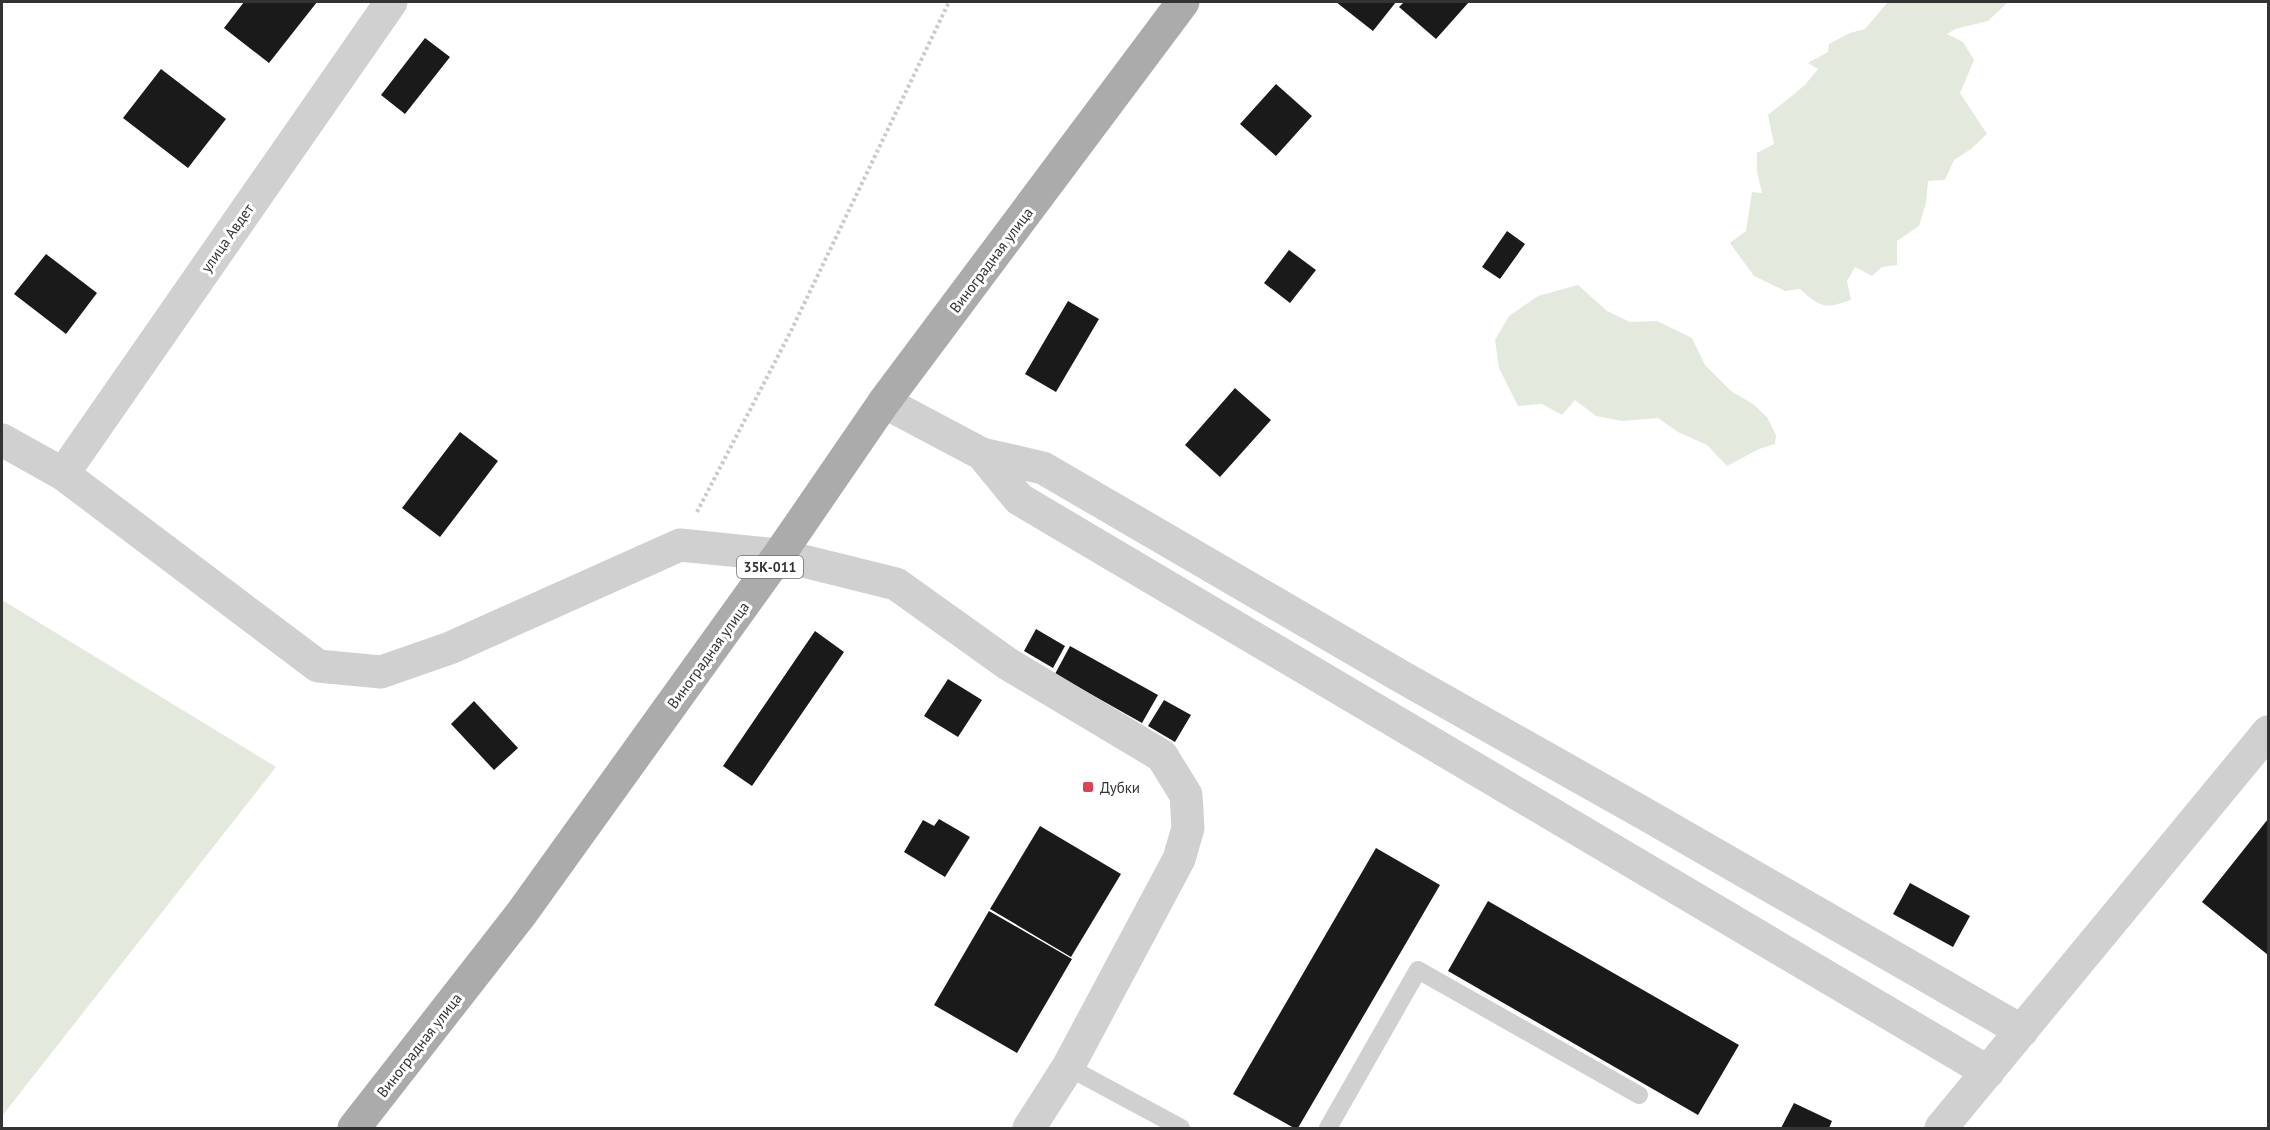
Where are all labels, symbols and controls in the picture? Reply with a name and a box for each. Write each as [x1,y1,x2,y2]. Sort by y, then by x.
street label: улица Авдет [196,200,258,276]
street label: Виноградная улица [945,204,1037,316]
road number: 35К-011 [737,556,803,578]
street label: Виноградная улица [663,598,753,712]
place label: Дубки [1100,778,1140,797]
marker: Дубки [1081,780,1095,794]
street label: Виноградная улица [372,989,466,1101]

